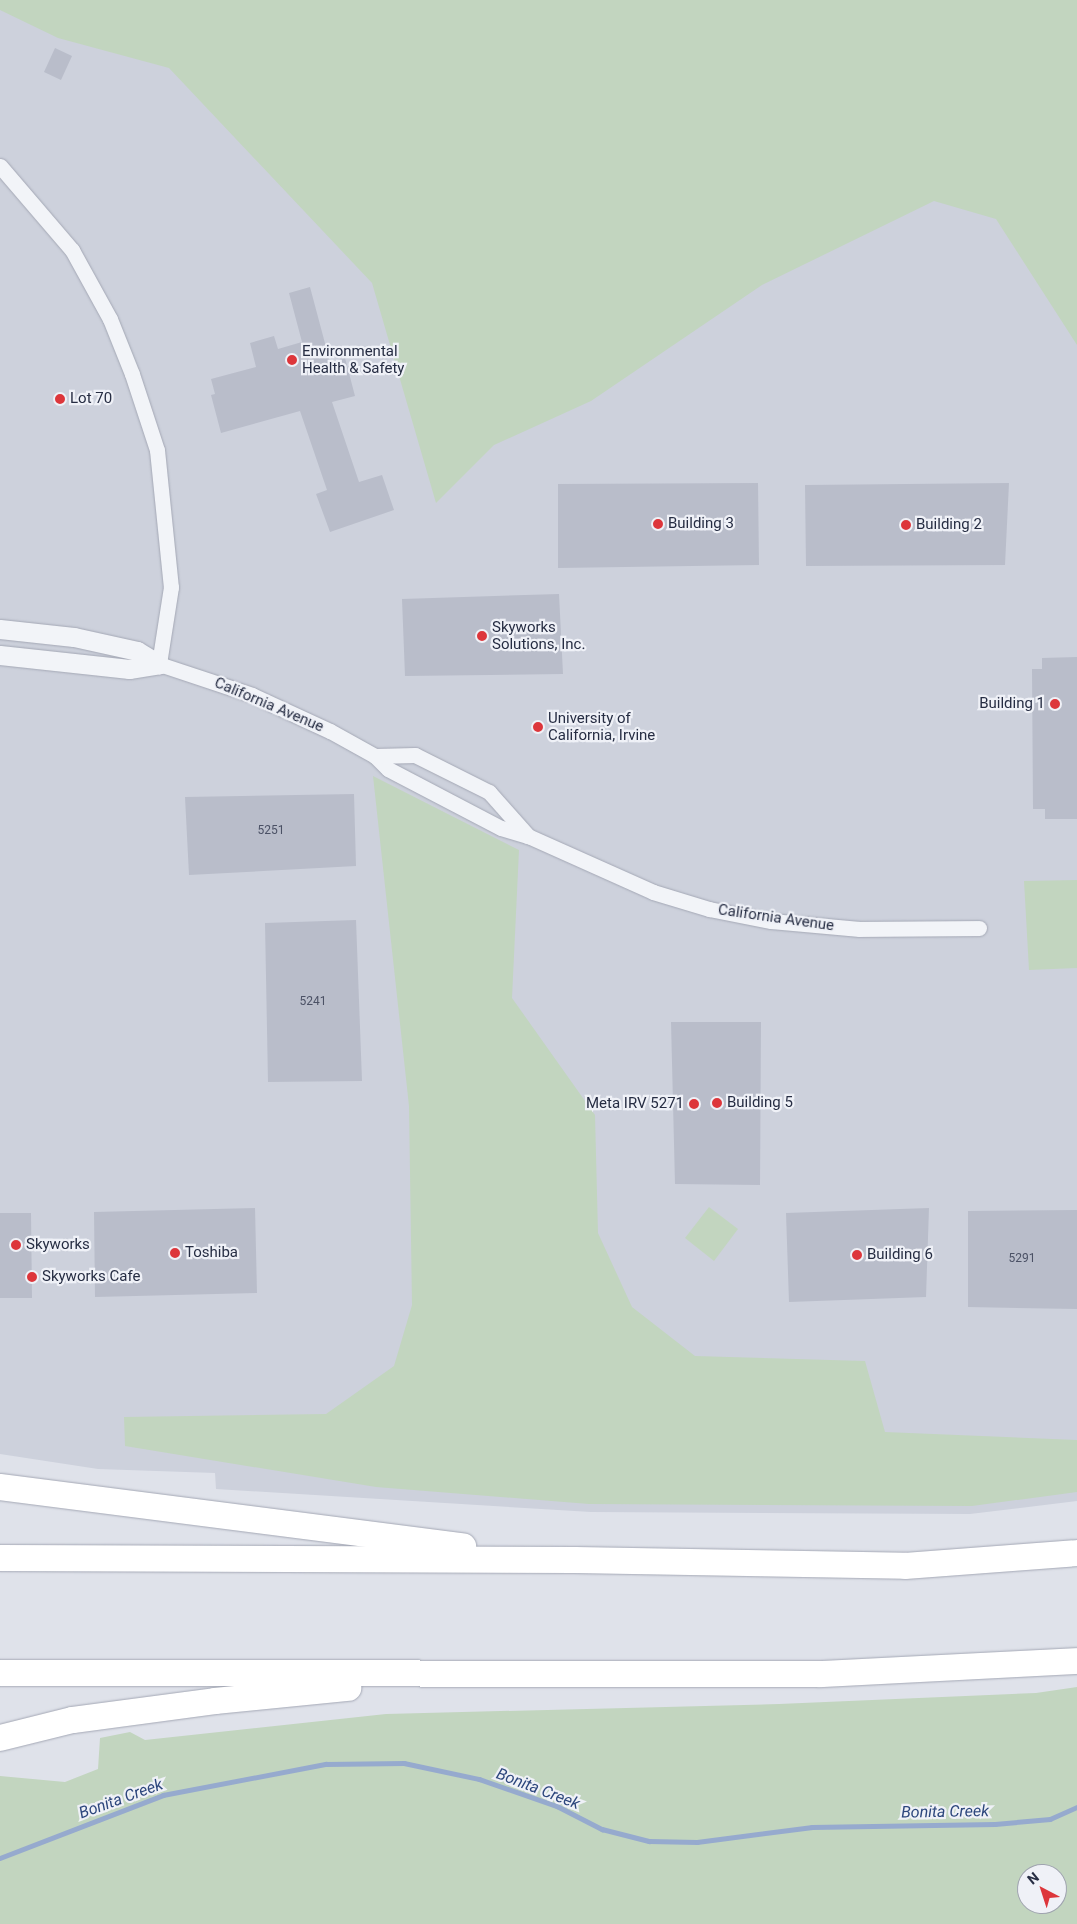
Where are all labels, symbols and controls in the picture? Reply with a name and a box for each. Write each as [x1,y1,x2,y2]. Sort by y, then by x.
place label: Environmental Health & Safety [302,342,404,377]
marker: Environmental Health & Safety [286,354,298,366]
place label: Lot 70 [70,390,112,408]
marker: Lot 70 [54,393,66,405]
place label: Building 3 [668,515,734,533]
place label: Building 2 [916,516,982,534]
marker: Building 3 [652,518,664,530]
marker: Building 2 [900,519,912,531]
place label: Skyworks Solutions, Inc. [492,618,585,653]
marker: Skyworks Solutions, Inc. [476,630,488,642]
street label: California Avenue [212,674,326,736]
place label: Building 1 [979,695,1045,713]
marker: Building 1 [1049,698,1061,710]
place label: University of California, Irvine [548,709,655,744]
marker: University of California, Irvine [532,721,544,733]
house number: 5251 [258,824,284,838]
street label: California Avenue [717,901,835,935]
house number: 5241 [300,995,326,1009]
place label: Building 5 [727,1094,793,1112]
place label: Meta IRV 5271 [586,1095,684,1113]
marker: Building 5 [711,1097,723,1109]
marker: Meta IRV 5271 [688,1098,700,1110]
place label: Skyworks [26,1236,90,1254]
marker: Skyworks [10,1239,22,1251]
place label: Toshiba [185,1244,238,1262]
place label: Building 6 [867,1246,933,1264]
marker: Toshiba [169,1247,181,1259]
marker: Building 6 [851,1249,863,1261]
house number: 5291 [1009,1252,1035,1266]
place label: Skyworks Cafe [42,1268,140,1286]
marker: Skyworks Cafe [26,1271,38,1283]
water label: Bonita Creek [494,1764,582,1814]
water label: Bonita Creek [76,1775,166,1823]
water label: Bonita Creek [901,1802,989,1822]
north arrow [1017,1864,1067,1914]
text: N [1024,1869,1042,1888]

